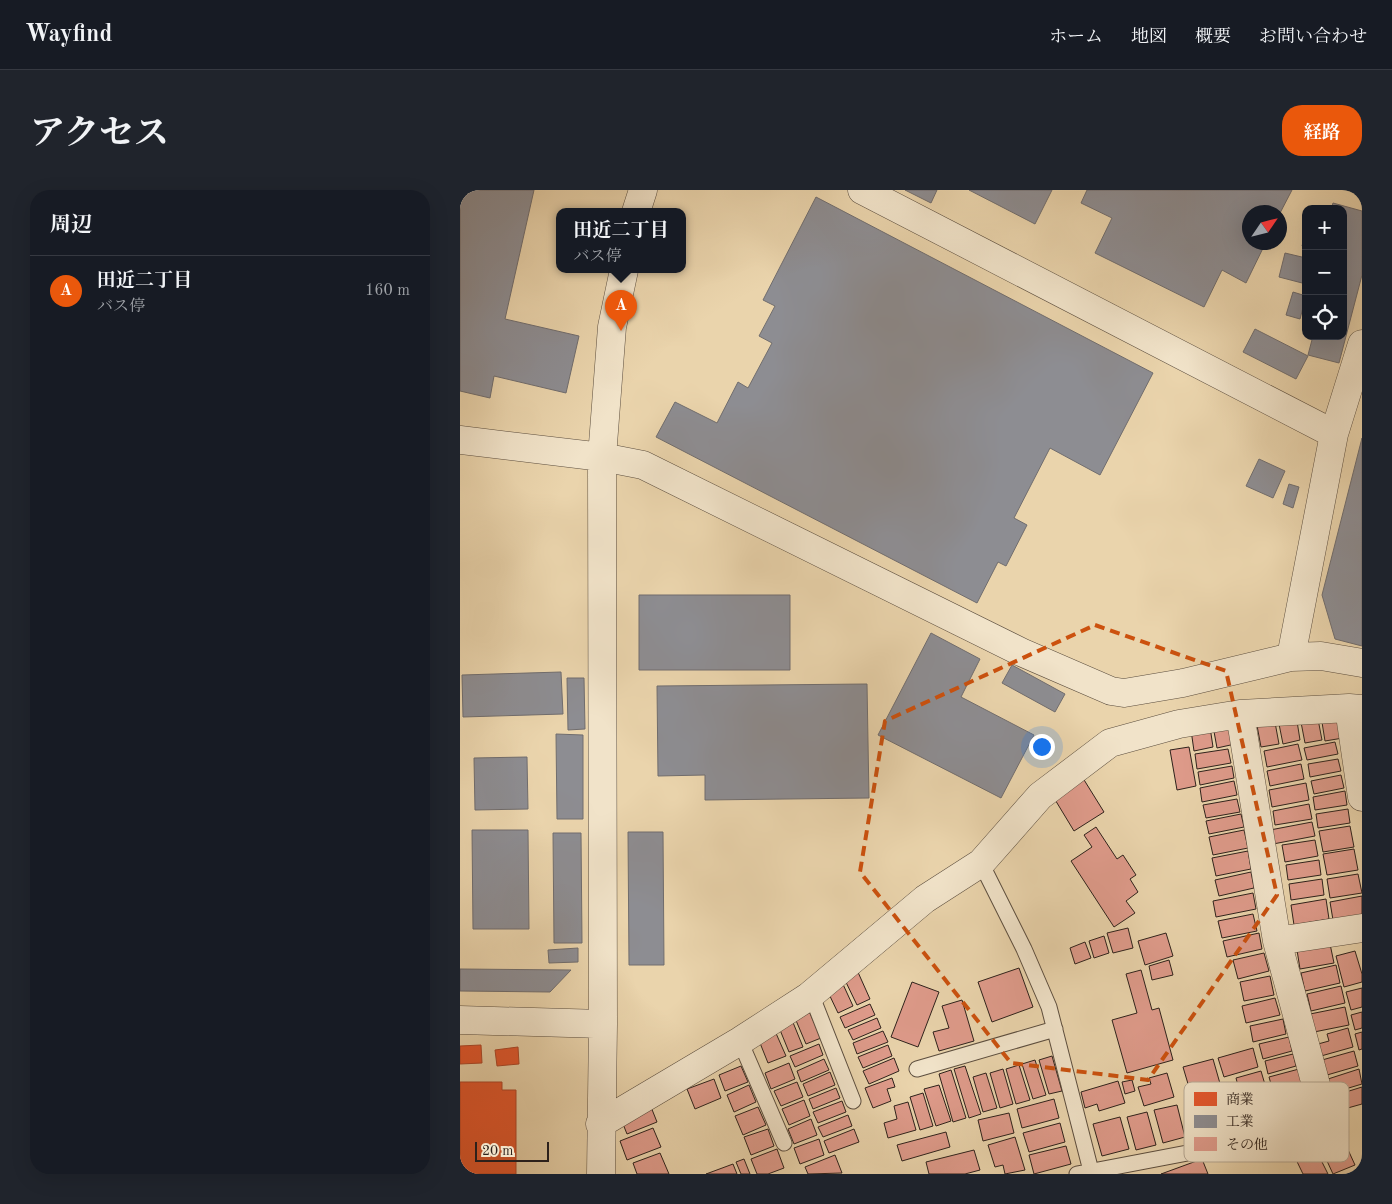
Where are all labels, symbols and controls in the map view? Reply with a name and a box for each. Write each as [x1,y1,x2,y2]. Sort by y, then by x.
text: Wayfind [25,23,112,47]
text: ホーム [1049,28,1103,46]
text: 地図 [1131,28,1167,46]
text: 概要 [1195,28,1231,46]
text: お問い合わせ [1259,28,1367,46]
button: 経路 [1282,105,1362,156]
text: アクセス [30,117,169,152]
north arrow [1242,205,1287,250]
map controls [1302,205,1347,340]
button: + [1302,205,1347,250]
popup [556,208,686,273]
text: 周辺 [50,215,92,236]
text: 田近二丁目 [573,222,669,241]
text: バス停 [573,249,622,265]
button: − [1302,250,1347,295]
text: 田近二丁目 [97,272,192,291]
text: A [60,283,72,299]
text: 160 m [365,283,410,299]
pin: A [605,290,637,331]
button: locate [1302,295,1347,340]
text: バス停 [97,299,145,315]
your location [1029,734,1055,760]
legend [1184,1082,1349,1162]
text: 商業 [1226,1092,1254,1107]
text: 工業 [1226,1114,1254,1129]
text: その他 [1226,1137,1268,1152]
scale bar [475,1139,549,1162]
text: 20 m [482,1144,513,1158]

